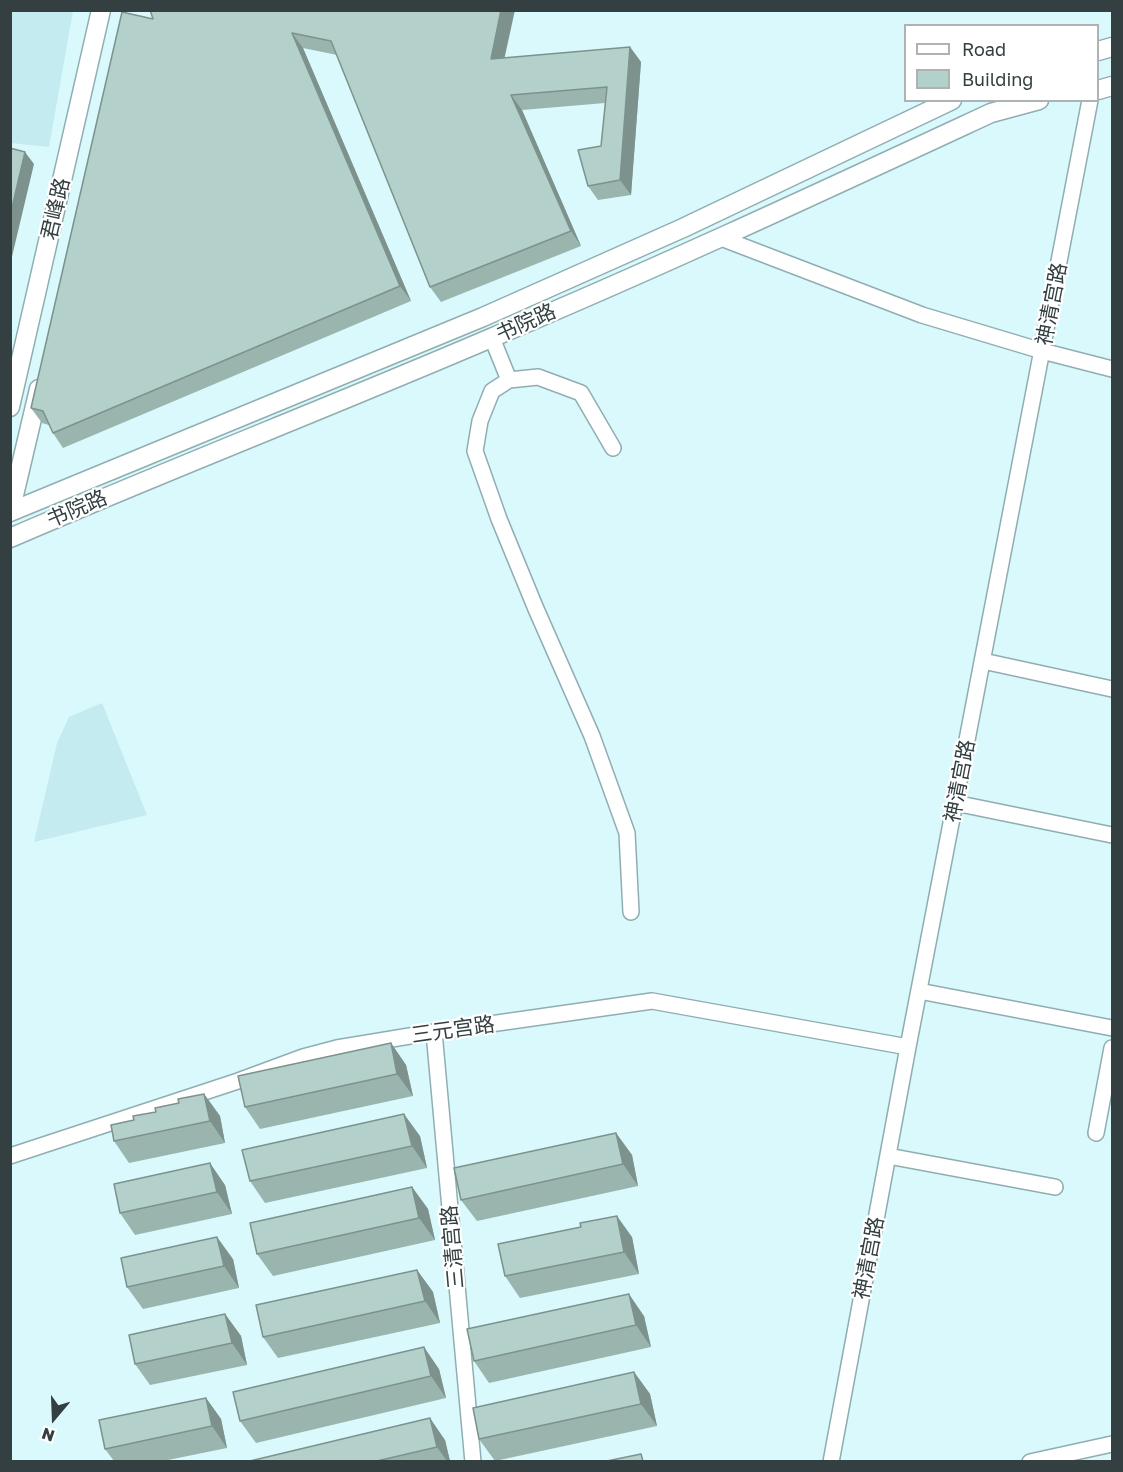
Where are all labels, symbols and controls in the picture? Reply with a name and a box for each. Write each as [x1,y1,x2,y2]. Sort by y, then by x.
legend [904,24,1099,102]
text: Road [962,38,1006,60]
text: Building [962,68,1033,90]
street label: 君峰路 [37,175,75,243]
street label: 神清宫路 [1032,260,1072,348]
street label: 书院路 [492,299,560,347]
street label: 书院路 [43,485,111,533]
street label: 神清宫路 [940,737,980,825]
street label: 三元宫路 [410,1012,496,1048]
street label: 三清宫路 [437,1204,469,1290]
street label: 神清宫路 [849,1214,889,1302]
north arrow [24,1388,84,1448]
text: N [39,1424,57,1446]

